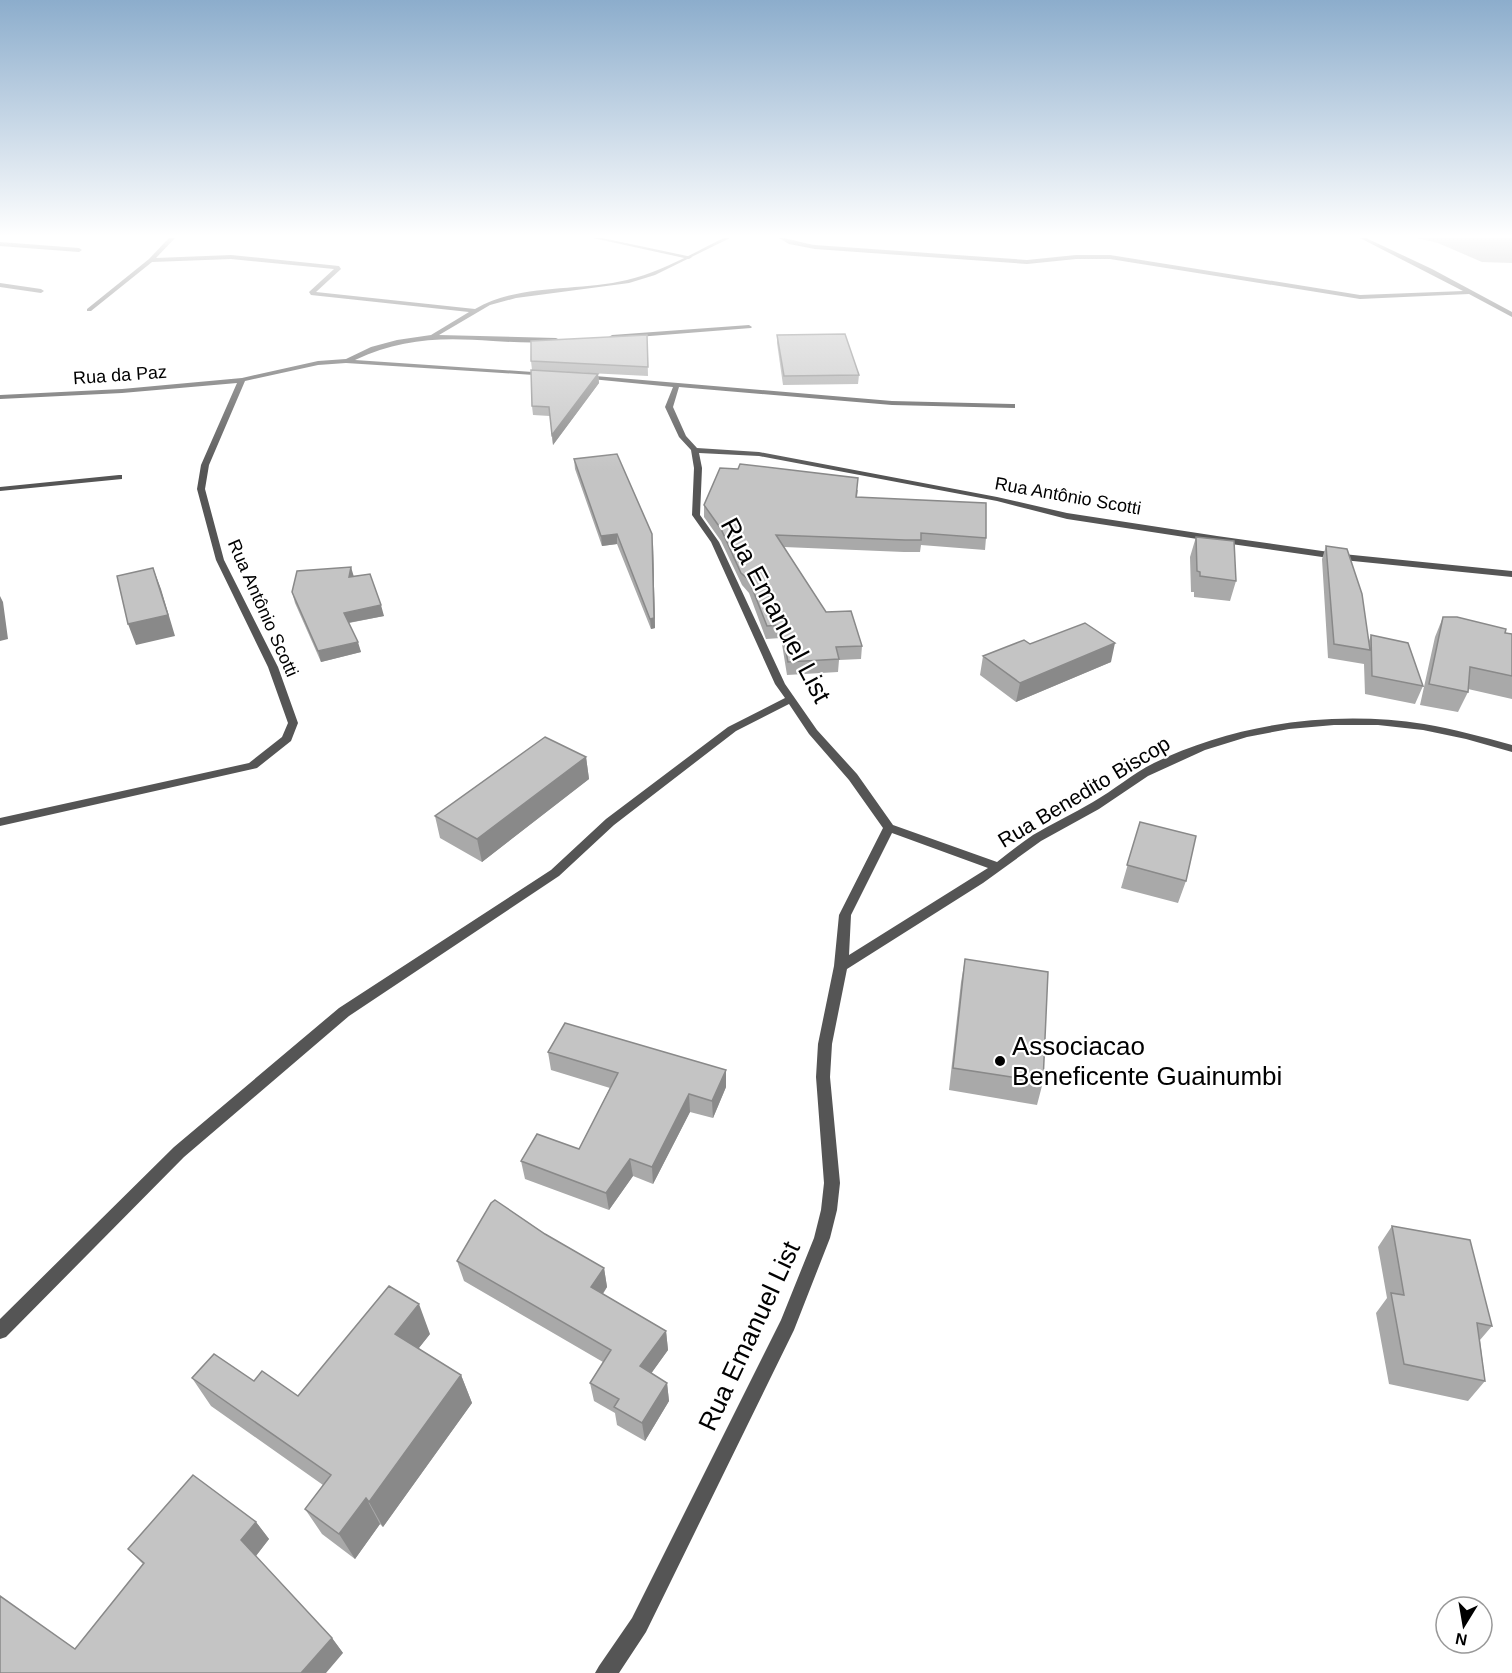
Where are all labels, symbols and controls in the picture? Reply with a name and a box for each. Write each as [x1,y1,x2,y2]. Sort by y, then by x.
street label: Rua da Paz [72,362,168,388]
street label: Rua Antônio Scotti [993,473,1143,519]
street label: Rua Emanuel List [715,512,838,708]
street label: Rua Antônio Scotti [224,536,302,680]
street label: Rua Benedito Biscop [994,731,1174,852]
place label: Associacao Beneficente Guainumbi [1012,1031,1282,1091]
marker: Associacao Beneficente Guainumbi [993,1054,1007,1068]
street label: Rua Emanuel List [692,1236,806,1435]
north arrow [1434,1595,1494,1655]
text: N [1454,1630,1469,1649]

